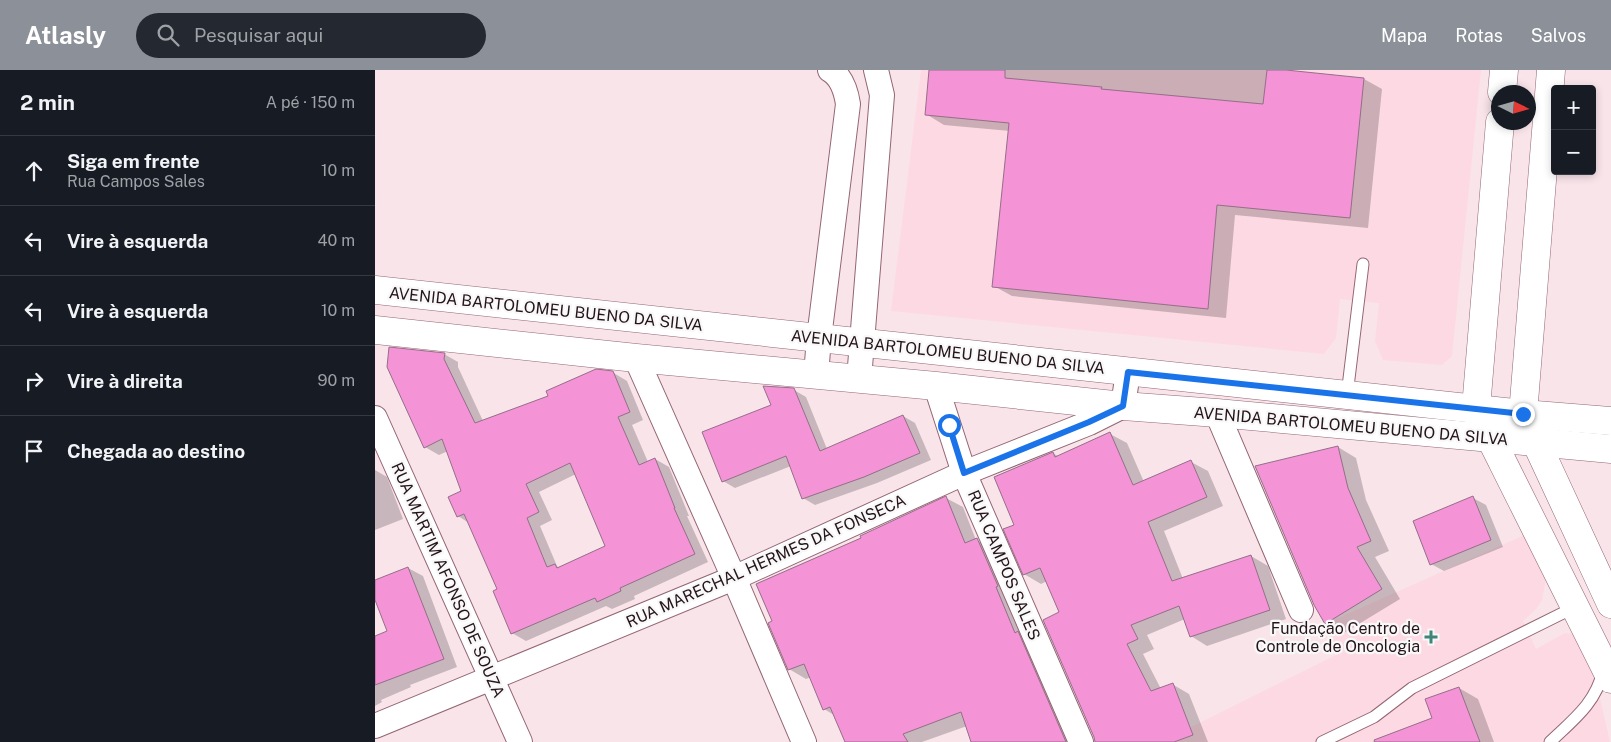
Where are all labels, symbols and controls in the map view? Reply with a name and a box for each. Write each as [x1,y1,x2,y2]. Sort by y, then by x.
search box [136,13,486,58]
text: Atlasly [25,21,106,49]
icon: search [154,21,182,49]
text: Pesquisar aqui [194,24,323,46]
text: Mapa [1381,25,1427,46]
text: Rotas [1455,25,1503,46]
text: Salvos [1531,25,1586,46]
north arrow [1491,85,1536,130]
map controls [1551,85,1596,175]
button: + [1551,85,1596,130]
text: 2 min [20,90,75,115]
text: A pé · 150 m [266,93,355,112]
button: − [1551,130,1596,175]
text: Siga em frente [67,150,200,172]
icon: ahead [20,157,48,185]
text: 10 m [321,161,355,180]
text: Rua Campos Sales [67,172,205,191]
icon: left [20,227,48,255]
text: Vire à esquerda [67,230,208,252]
text: 40 m [317,231,355,250]
street label: AVENIDA BARTOLOMEU BUENO DA SILVA [388,283,704,335]
icon: left [20,297,48,325]
text: Vire à esquerda [67,300,208,322]
text: 10 m [321,301,355,320]
street label: AVENIDA BARTOLOMEU BUENO DA SILVA [790,326,1106,378]
icon: right [20,367,48,395]
text: Vire à direita [67,370,183,392]
text: 90 m [318,371,355,390]
street label: AVENIDA BARTOLOMEU BUENO DA SILVA [1193,403,1509,449]
route end [1512,403,1535,426]
route start [938,414,961,437]
icon: arrive [20,437,48,465]
text: Chegada ao destino [67,440,245,462]
street label: RUA MARTIM AFONSO DE SOUZA [387,459,509,701]
street label: RUA CAMPOS SALES [964,487,1044,643]
street label: RUA MARECHAL HERMES DA FONSECA [623,490,909,632]
place label: Fundação Centro de Controle de Oncologia [1255,619,1420,656]
marker: Fundação Centro de Controle de Oncologia [1424,630,1438,644]

